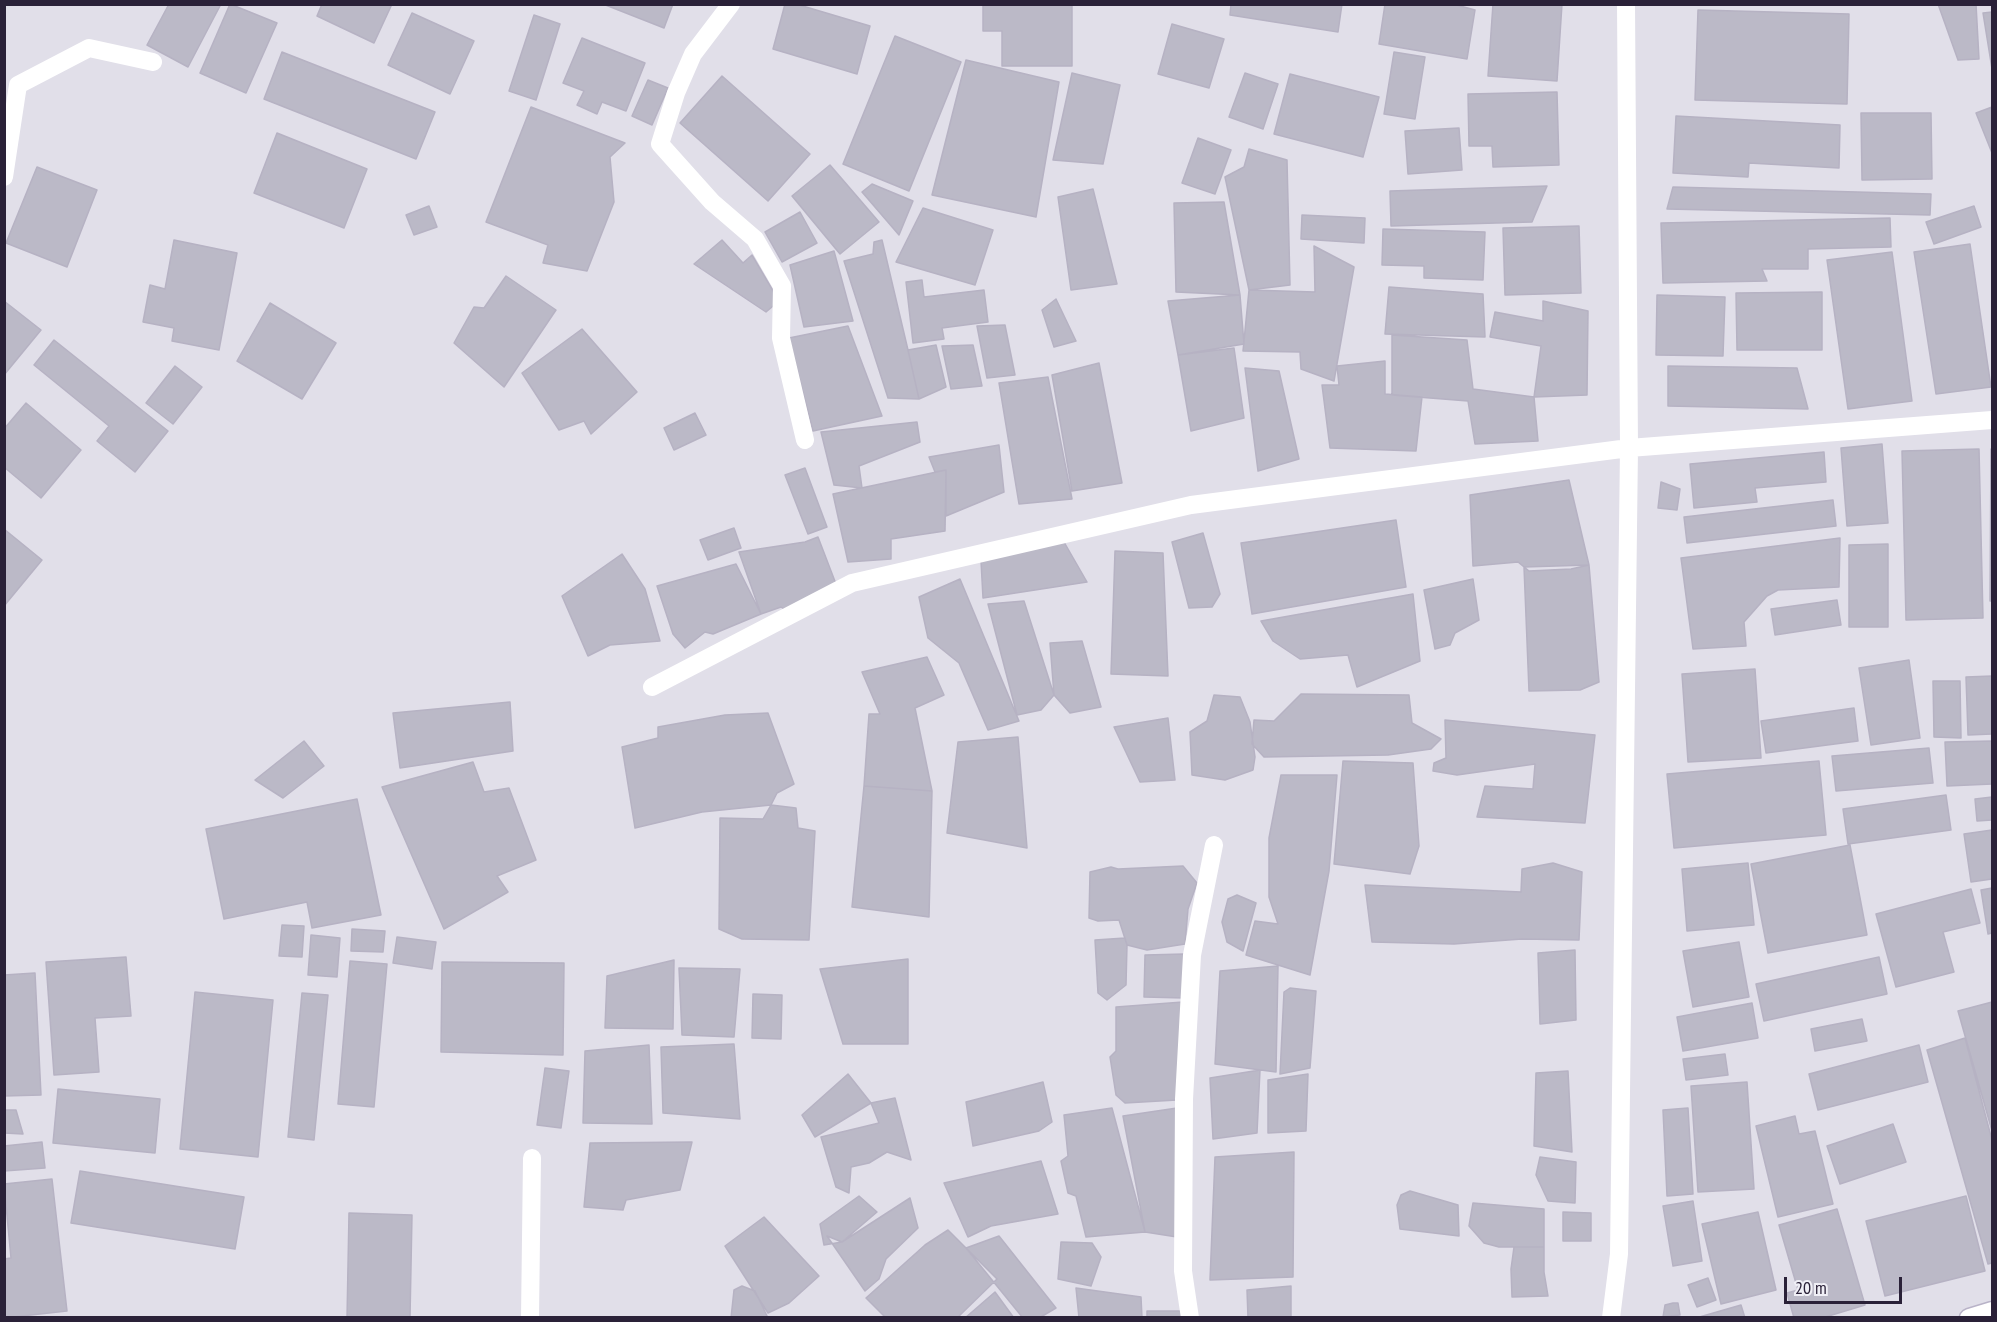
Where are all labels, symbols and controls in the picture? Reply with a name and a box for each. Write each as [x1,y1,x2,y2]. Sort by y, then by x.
scale bar [1787,1265,1906,1303]
text: 20 m [1795,1276,1827,1299]

